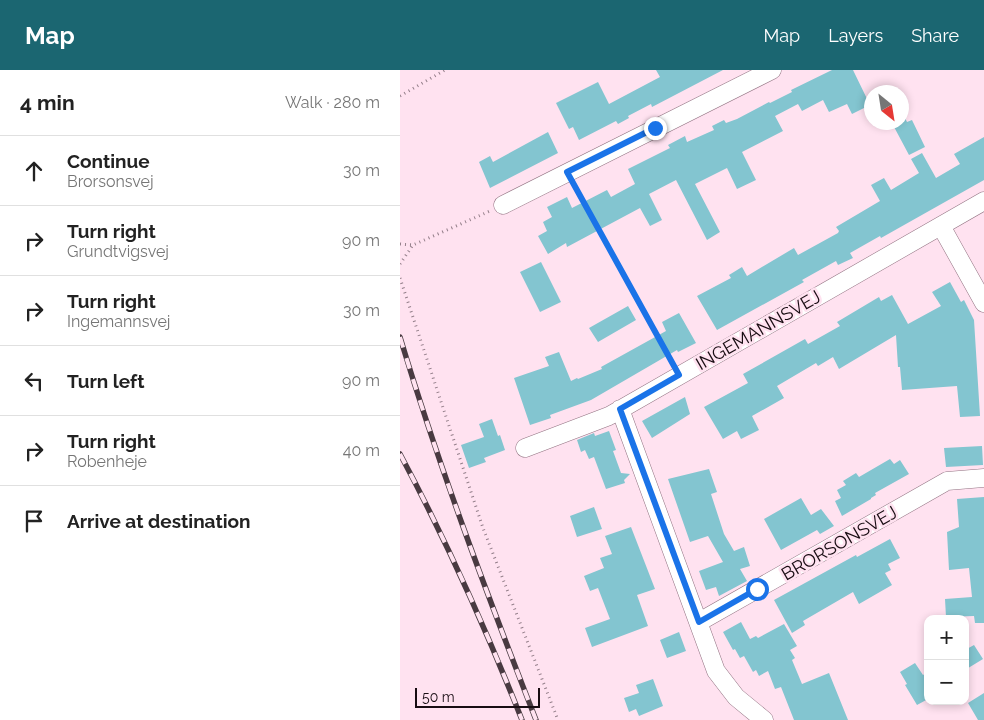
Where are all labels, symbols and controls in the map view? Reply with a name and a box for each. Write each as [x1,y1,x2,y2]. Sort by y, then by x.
text: Map [25,21,75,50]
text: Map [764,25,800,46]
text: Layers [828,25,883,46]
text: Share [911,25,959,46]
north arrow [864,85,909,130]
text: 4 min [20,90,75,115]
text: Walk · 280 m [285,93,380,112]
route end [644,117,667,140]
text: Continue [67,150,150,172]
icon: ahead [20,157,48,185]
text: 30 m [343,161,380,180]
text: Brorsonsvej [67,172,154,191]
text: Turn right [67,220,156,242]
icon: right [20,227,48,255]
text: 90 m [342,231,380,250]
text: Grundtvigsvej [67,242,169,261]
street label: INGEMANNSVEJ [692,286,824,374]
text: Turn right [67,290,156,312]
icon: right [20,297,48,325]
text: 30 m [343,301,380,320]
text: Ingemannsvej [67,312,170,331]
icon: left [20,367,48,395]
text: Turn left [67,370,144,392]
text: 90 m [342,371,380,390]
text: Turn right [67,430,156,452]
icon: right [20,437,48,465]
text: 40 m [343,441,380,460]
text: Robenheje [67,452,147,471]
street label: BRORSONSVEJ [778,501,900,585]
icon: arrive [20,507,48,535]
text: Arrive at destination [67,510,251,532]
route start [746,578,769,601]
map controls [924,615,969,705]
button: + [924,615,969,660]
button: − [924,660,969,705]
scale bar [415,685,540,708]
text: 50 m [422,689,455,705]

